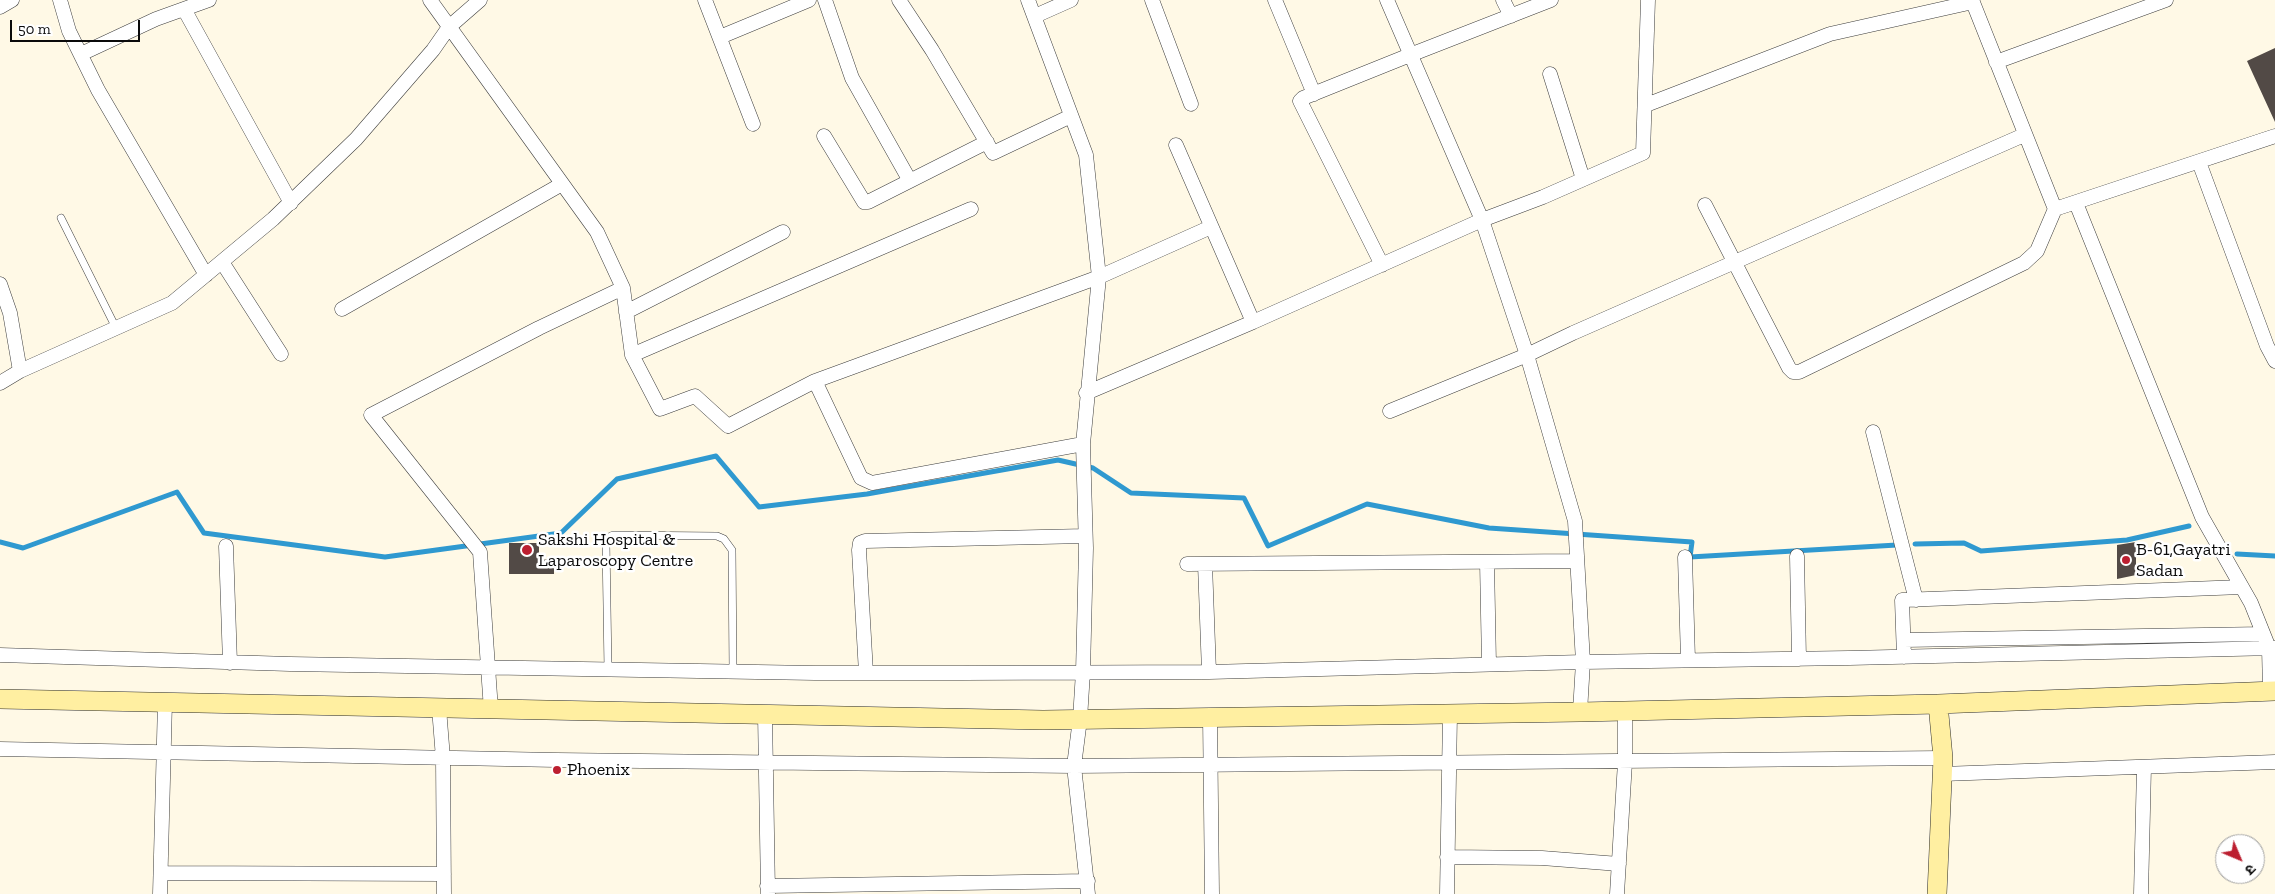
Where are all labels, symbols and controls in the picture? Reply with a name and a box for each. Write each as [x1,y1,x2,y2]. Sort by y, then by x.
scale bar [12,10,142,42]
text: 50 m [18,20,51,38]
place label: Sakshi Hospital & Laparoscopy Centre [538,529,693,572]
place label: B-61,Gayatri Sadan [2136,539,2231,582]
marker: Sakshi Hospital & Laparoscopy Centre [520,543,534,557]
marker: B-61,Gayatri Sadan [2120,554,2132,566]
place label: Phoenix [567,759,630,781]
marker: Phoenix [551,764,563,776]
north arrow [2215,834,2265,884]
text: उ [2241,860,2259,878]

